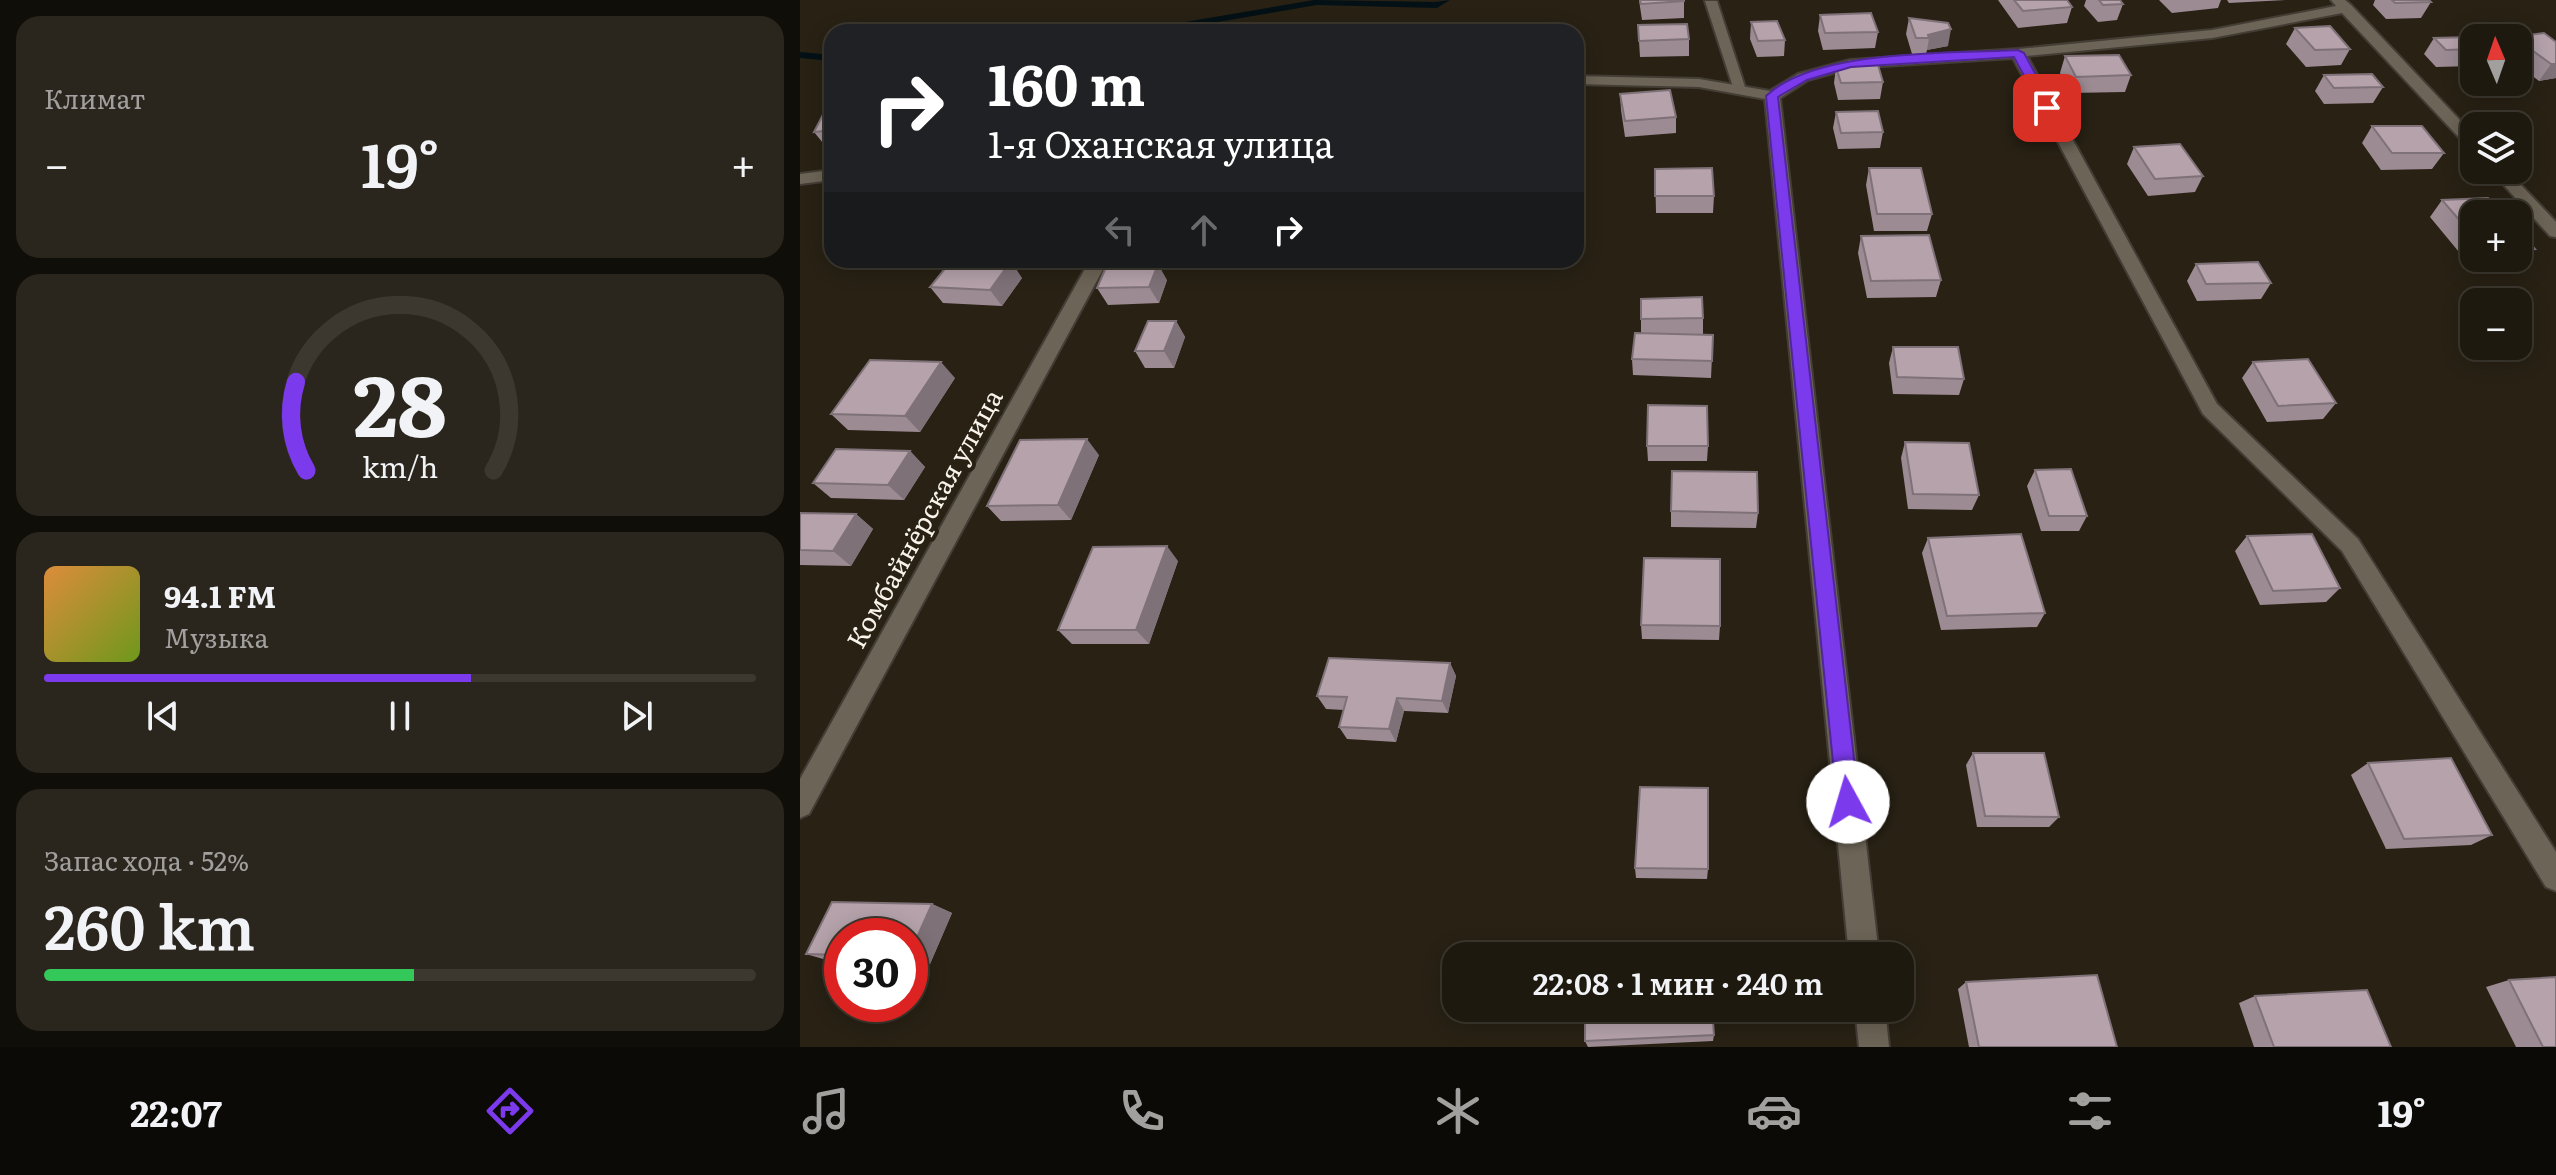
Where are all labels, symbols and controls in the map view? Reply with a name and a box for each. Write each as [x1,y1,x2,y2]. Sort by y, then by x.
north arrow [2460,24,2532,96]
map controls [2460,24,2532,360]
text: 160 m [988,40,1145,123]
icon: right [856,56,960,160]
pin [2013,74,2081,142]
text: Климат [44,78,145,117]
icon: arrive [2025,86,2069,130]
button: layers [2460,112,2532,184]
text: 1-я Оханская улица [988,116,1334,169]
text: 19° [361,117,439,206]
text: − [44,129,70,195]
text: + [730,129,756,195]
button: + [2460,200,2532,272]
icon: left [1098,208,1142,252]
icon: ahead [1182,208,1226,252]
icon: right [1266,208,1310,252]
button: − [2460,288,2532,360]
text: 28 [353,338,447,462]
street label: Комбайнёрская улица [835,381,1010,655]
text: km/h [362,444,438,487]
text: 94.1 FM [164,573,276,617]
text: Музыка [164,617,268,656]
icon: previous [141,694,185,738]
icon: pause [378,694,422,738]
icon: next [615,694,659,738]
position arrow [1806,760,1890,844]
text: Запас хода · 52% [44,840,249,879]
text: 260 km [44,879,255,968]
speed limit sign: 30 [824,918,928,1022]
text: 22:08 · 1 мин · 240 m [1533,960,1823,1004]
icon: directions [482,1083,538,1139]
icon: music [798,1083,854,1139]
icon: phone [1114,1083,1170,1139]
icon: climate [1430,1083,1486,1139]
icon: car [1746,1083,1802,1139]
icon: filters [2062,1083,2118,1139]
text: 22:07 [130,1085,222,1138]
text: 19° [2378,1085,2426,1138]

